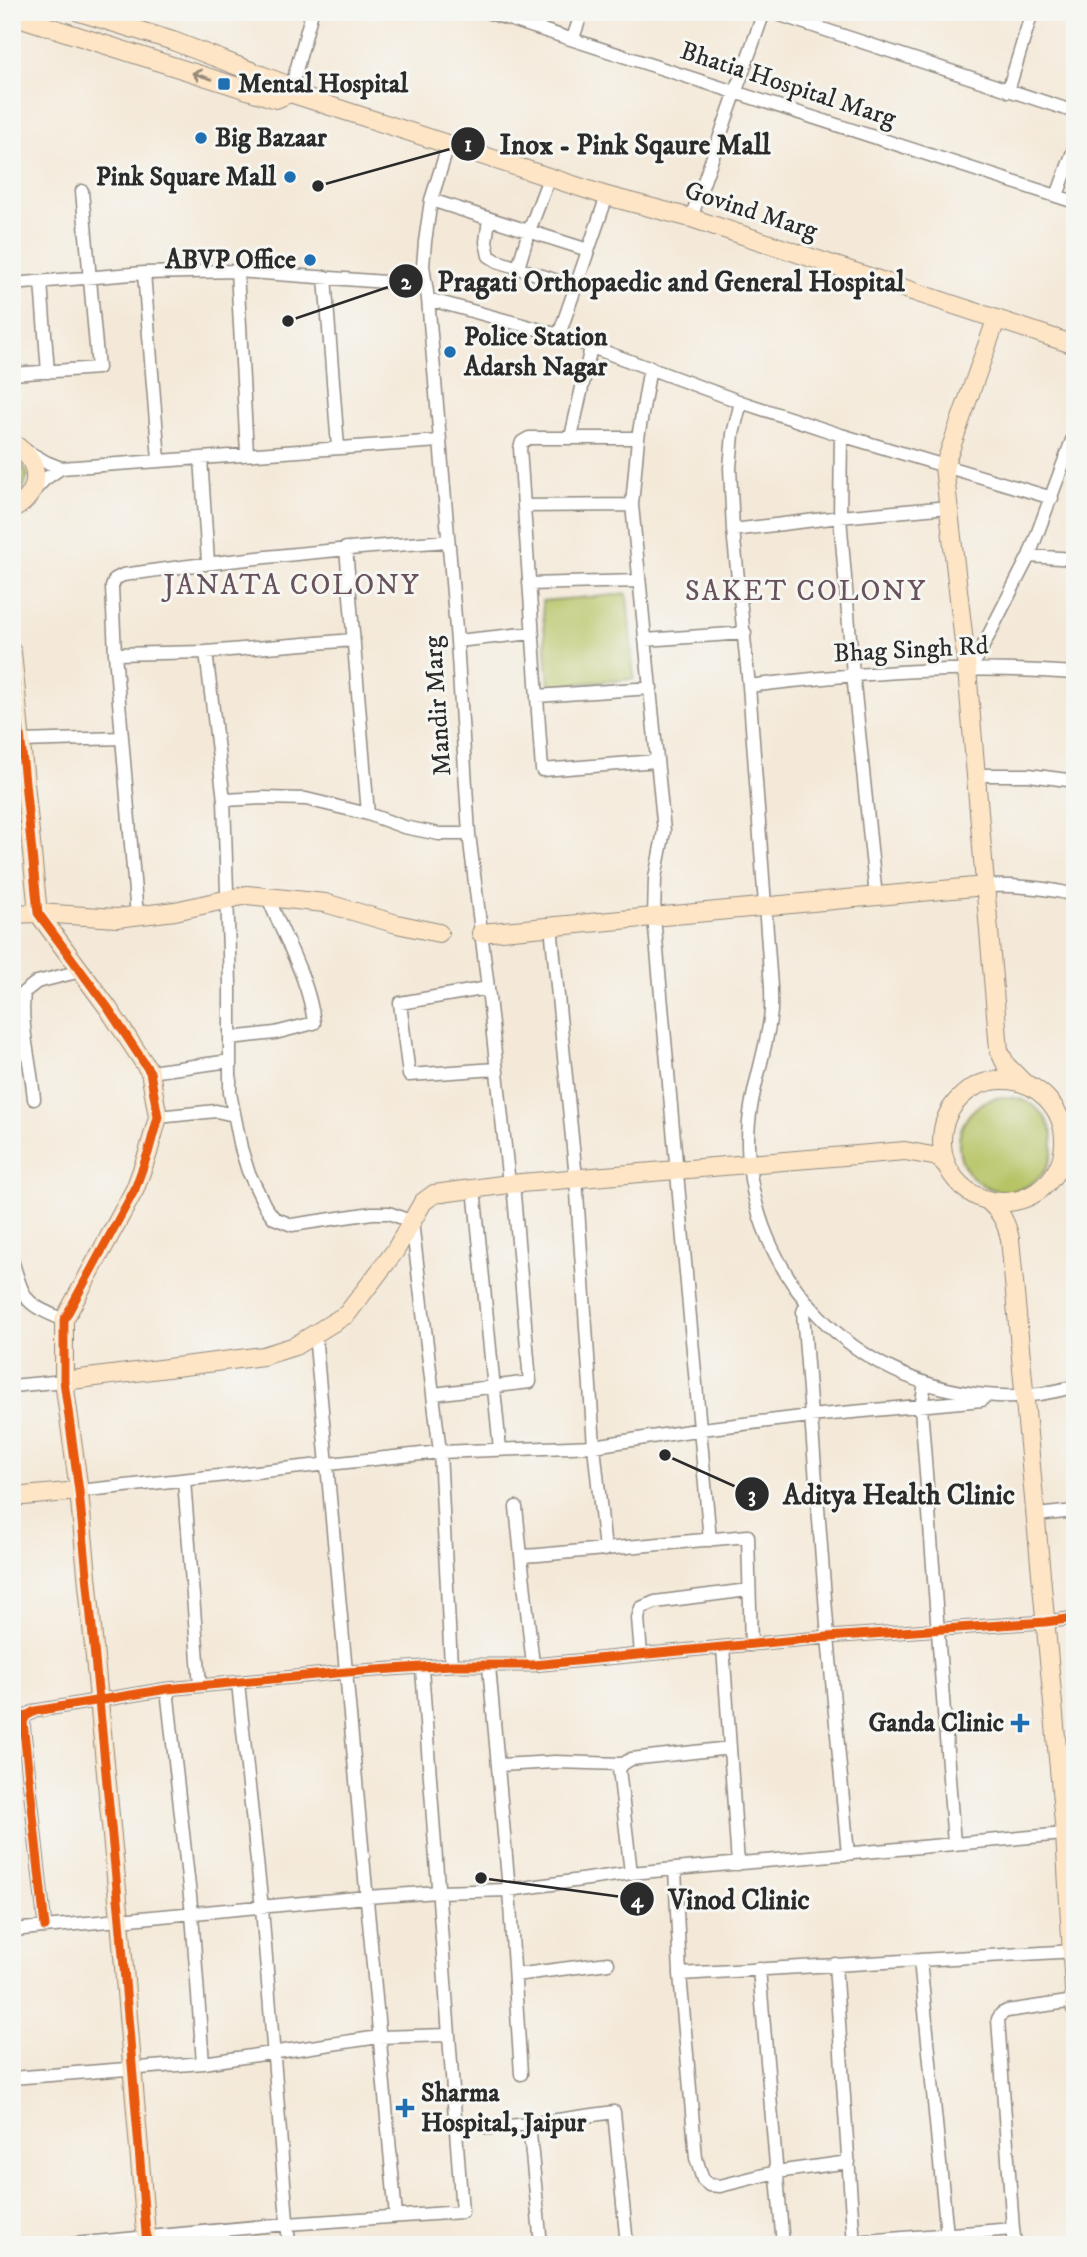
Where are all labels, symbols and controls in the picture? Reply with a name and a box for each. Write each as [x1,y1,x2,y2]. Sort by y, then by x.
street label: Bhatia Hospital Marg [676,35,900,136]
place label: Mental Hospital [238,68,409,101]
one-way arrow [191,69,213,82]
marker: Mental Hospital [216,76,232,92]
callout: Inox - Pink Sqaure Mall [451,120,785,169]
place label: Big Bazaar [215,122,327,155]
text: Inox - Pink Sqaure Mall [499,128,771,164]
marker: Big Bazaar [193,130,209,146]
text: 1 [464,132,472,158]
place label: Pink Square Mall [96,161,277,194]
marker: Pink Square Mall [282,169,298,185]
street label: Govind Marg [680,174,822,248]
place label: ABVP Office [164,244,296,277]
marker: ABVP Office [302,252,318,268]
callout: Pragati Orthopaedic and General Hospital [388,257,919,306]
text: Pragati Orthopaedic and General Hospital [437,265,905,300]
text: 2 [401,270,412,296]
place label: Police Station Adarsh Nagar [463,321,608,384]
marker: Police Station Adarsh Nagar [442,344,458,360]
district label: JANATA COLONY [160,568,421,603]
district label: SAKET COLONY [685,574,927,609]
street label: Bhag Singh Rd [833,629,989,671]
street label: Mandir Marg [417,634,459,777]
callout: Aditya Health Clinic [734,1470,1029,1519]
text: Aditya Health Clinic [782,1478,1015,1513]
text: 3 [748,1483,756,1509]
place label: Ganda Clinic [868,1707,1004,1740]
marker: Ganda Clinic [1010,1713,1030,1733]
callout: Vinod Clinic [619,1875,823,1924]
text: Vinod Clinic [667,1883,810,1918]
text: 4 [631,1888,644,1914]
place label: Sharma Hospital, Jaipur [421,2077,587,2140]
marker: Sharma Hospital, Jaipur [395,2098,415,2118]

